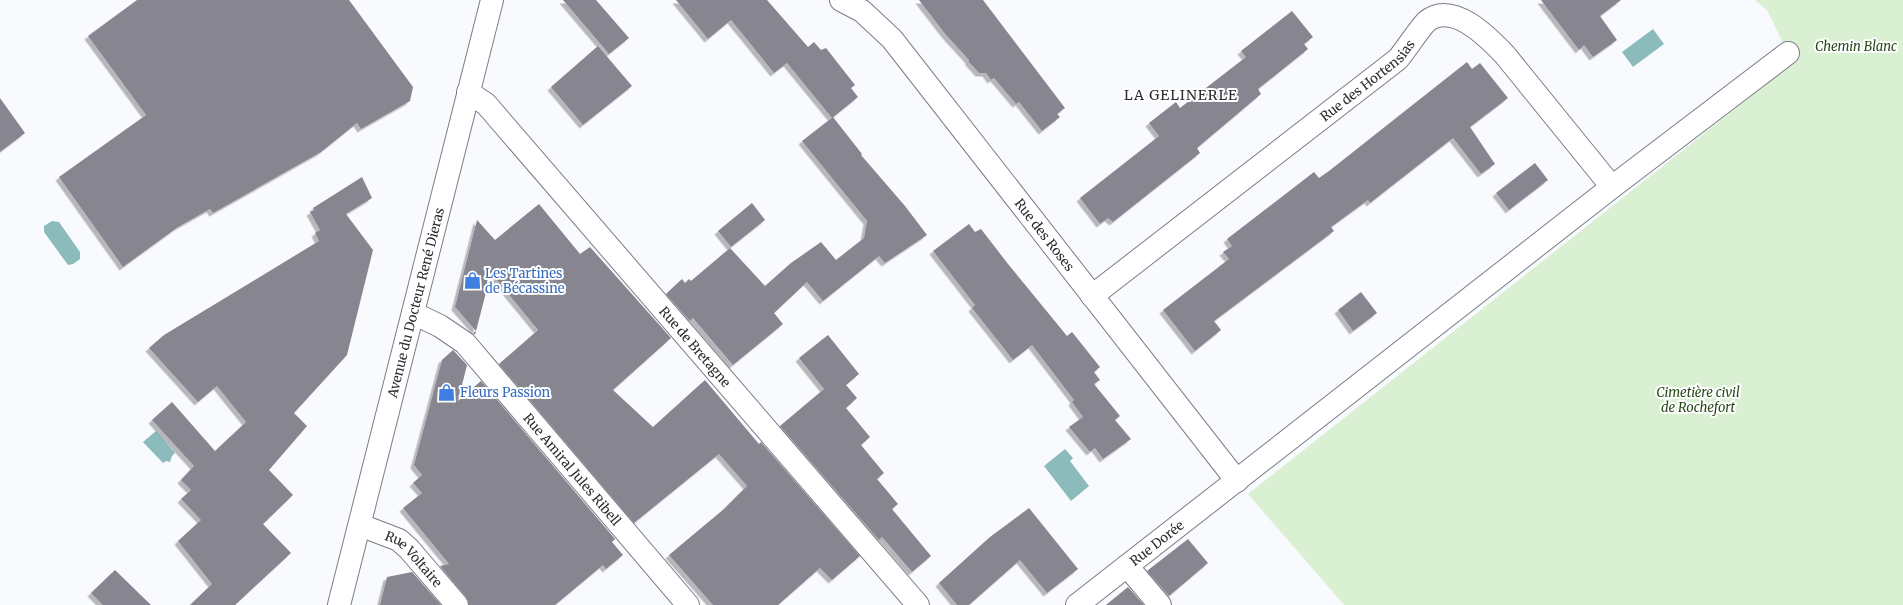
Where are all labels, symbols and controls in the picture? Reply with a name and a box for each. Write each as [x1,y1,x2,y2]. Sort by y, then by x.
street label: Rue des Hortensias [1317,36,1419,125]
park label: Chemin Blanc [1815,38,1897,55]
district label: LA GELINERLE [1124,86,1238,104]
street label: Rue des Roses [1011,195,1078,275]
street label: Avenue du Docteur René Dieras [384,206,448,400]
place label: Les Tartines de Bécassine [485,265,565,297]
shop icon: Les Tartines de Bécassine [462,270,482,290]
street label: Rue de Bretagne [655,303,735,391]
shop icon: Fleurs Passion [437,382,457,402]
place label: Fleurs Passion [460,384,550,401]
park label: Cimetière civil de Rochefort [1656,384,1740,416]
street label: Rue Amiral Jules Ribell [520,410,625,529]
street label: Rue Dorée [1127,517,1187,570]
street label: Rue Voltaire [382,527,446,591]

